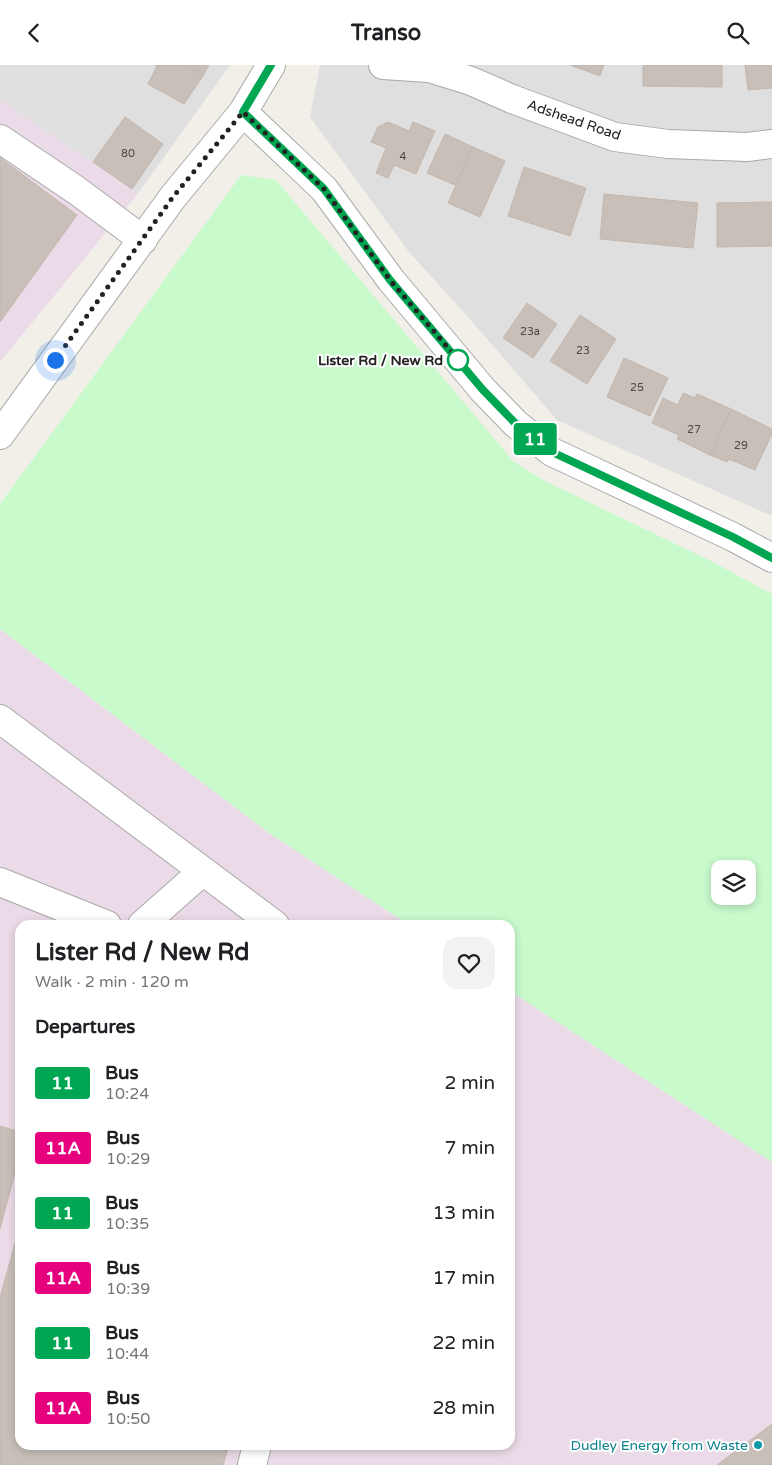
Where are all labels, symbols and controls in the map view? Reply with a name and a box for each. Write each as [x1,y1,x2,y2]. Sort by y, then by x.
icon: back [20,19,48,47]
icon: search [724,19,752,47]
text: Transo [351,20,421,46]
street label: Adshead Road [525,96,623,144]
house number: 80 [121,147,135,160]
house number: 4 [400,150,407,163]
house number: 23a [520,325,540,338]
house number: 23 [576,344,590,357]
your location [43,348,68,373]
marker: Lister Rd / New Rd [447,349,469,371]
place label: Lister Rd / New Rd [318,352,443,369]
house number: 25 [630,381,644,394]
line badge: 11 [512,423,558,455]
house number: 27 [687,423,701,436]
text: 11 [524,428,546,450]
house number: 29 [734,439,748,452]
map controls [711,860,756,905]
button: layers [711,860,756,905]
button: heart [443,937,495,989]
text: Lister Rd / New Rd [35,938,249,967]
text: Walk · 2 min · 120 m [35,972,189,992]
text: Departures [35,1016,135,1038]
text: Bus [105,1062,139,1084]
text: 11 [51,1072,74,1094]
text: 2 min [444,1072,495,1094]
text: 10:24 [105,1084,149,1104]
text: Bus [106,1127,140,1149]
text: 11A [45,1137,81,1159]
text: 7 min [444,1137,495,1159]
text: 10:29 [106,1149,150,1169]
text: Bus [105,1192,139,1214]
text: 11 [51,1202,74,1224]
text: 13 min [432,1202,495,1224]
text: 10:35 [105,1214,149,1234]
text: Bus [106,1257,140,1279]
text: 11A [45,1267,81,1289]
text: 17 min [432,1267,495,1289]
text: 10:39 [106,1279,150,1299]
text: Bus [105,1322,139,1344]
text: 11 [51,1332,74,1354]
text: 22 min [432,1332,495,1354]
text: 10:44 [105,1344,149,1364]
text: Bus [106,1387,140,1409]
text: 11A [45,1397,81,1419]
text: 28 min [432,1397,495,1419]
text: 10:50 [106,1409,150,1429]
place label: Dudley Energy from Waste [571,1437,748,1454]
marker: Dudley Energy from Waste [752,1439,764,1451]

